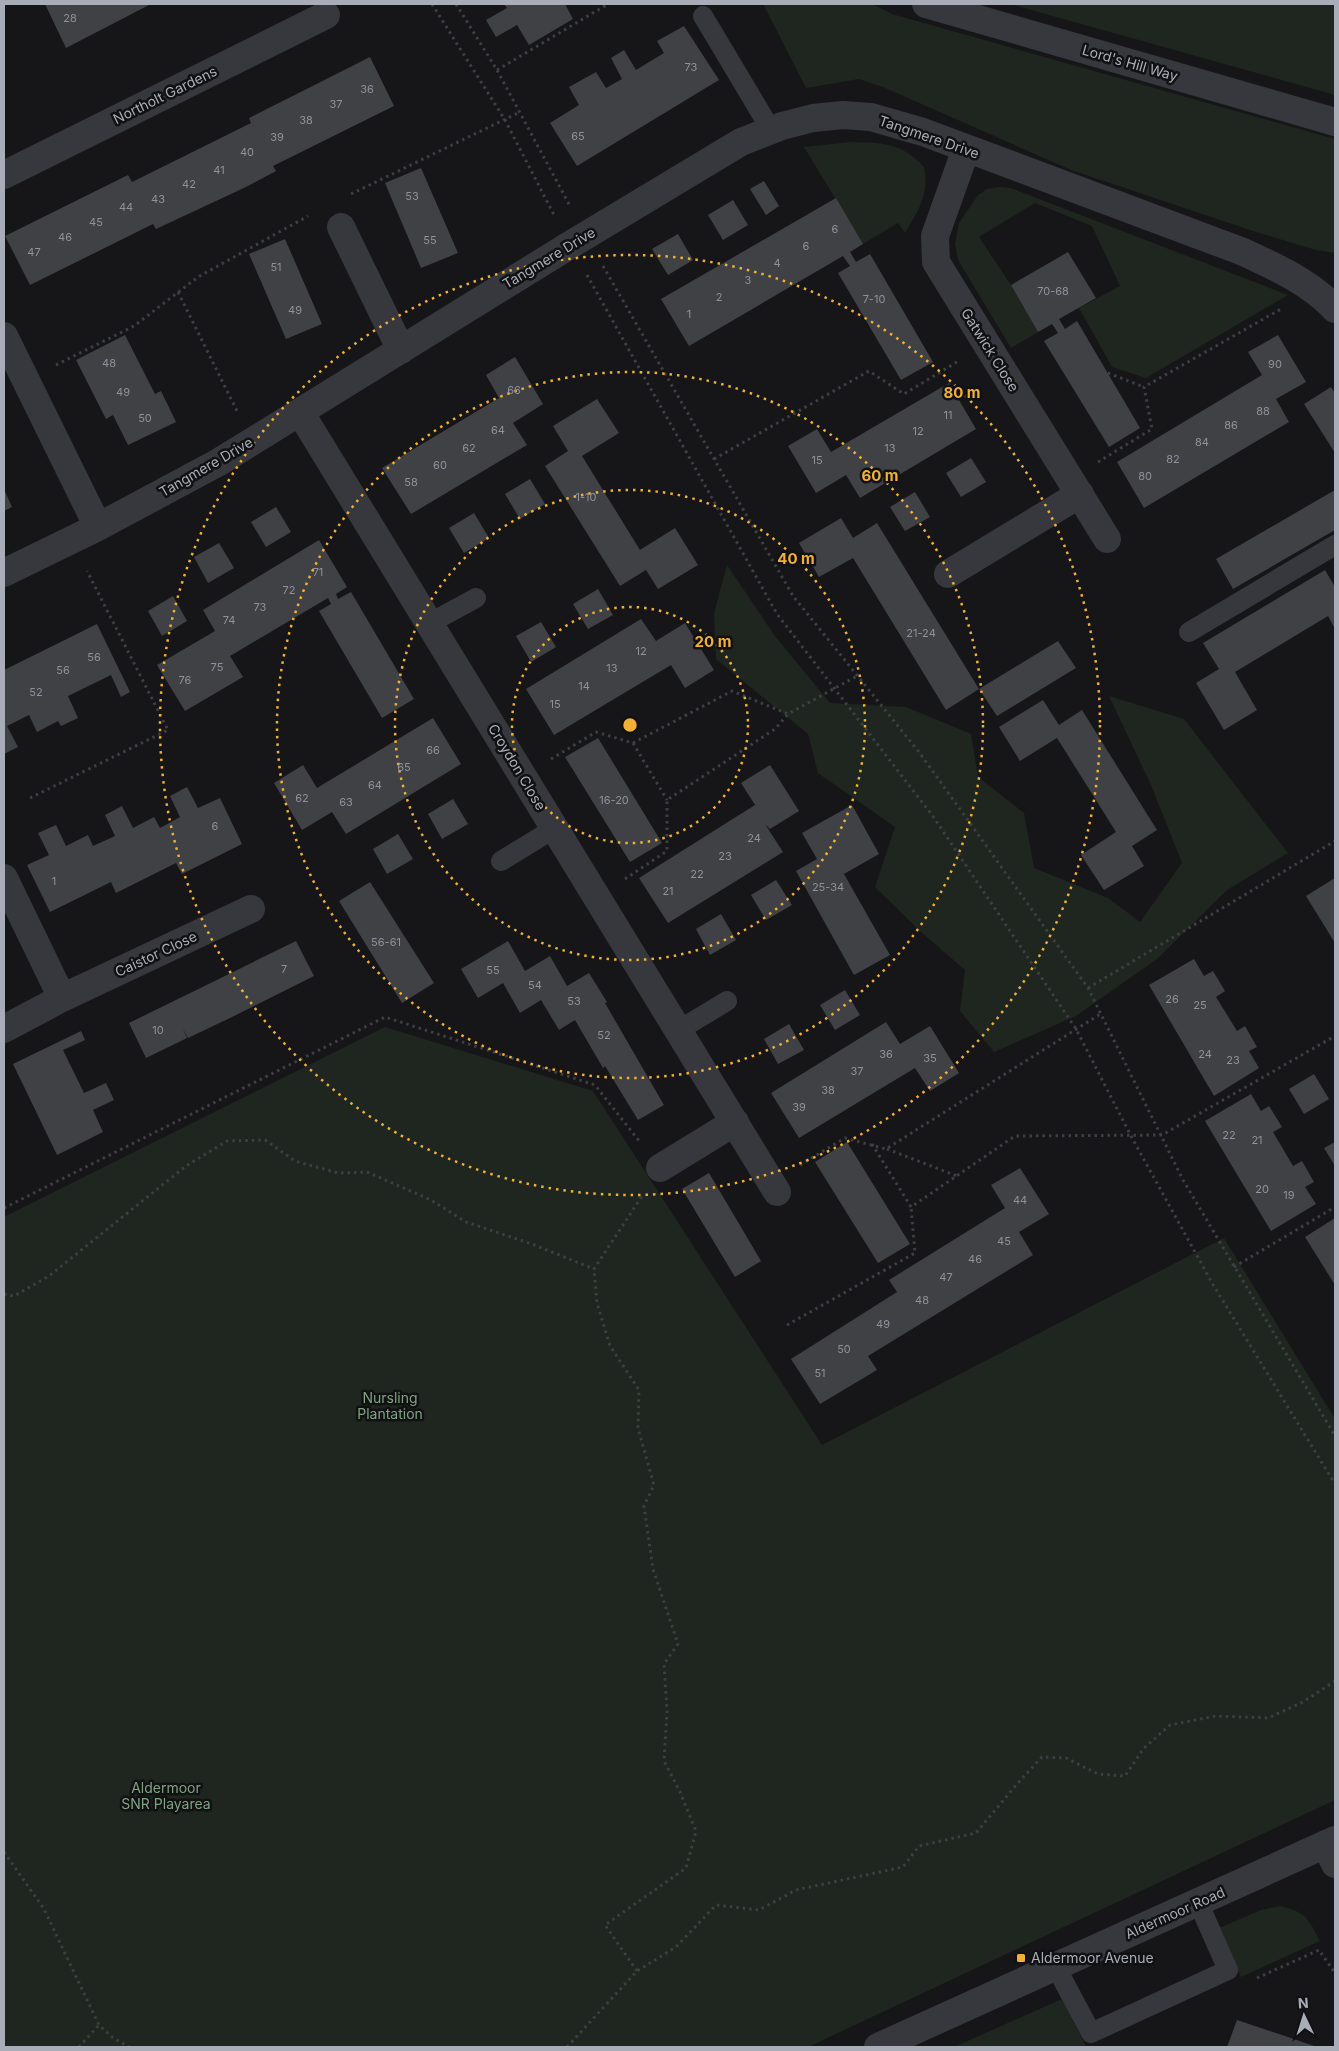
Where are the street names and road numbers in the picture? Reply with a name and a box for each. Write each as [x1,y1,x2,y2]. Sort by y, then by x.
street label: Lord's Hill Way [1080,41,1180,84]
street label: Northolt Gardens [110,62,220,127]
street label: Tangmere Drive [877,111,982,162]
street label: Tangmere Drive [499,223,598,292]
street label: Gatwick Close [958,305,1023,395]
street label: Tangmere Drive [156,433,255,500]
street label: Croydon Close [485,720,550,813]
street label: Caistor Close [112,927,199,980]
street label: Aldermoor Road [1122,1883,1227,1942]

